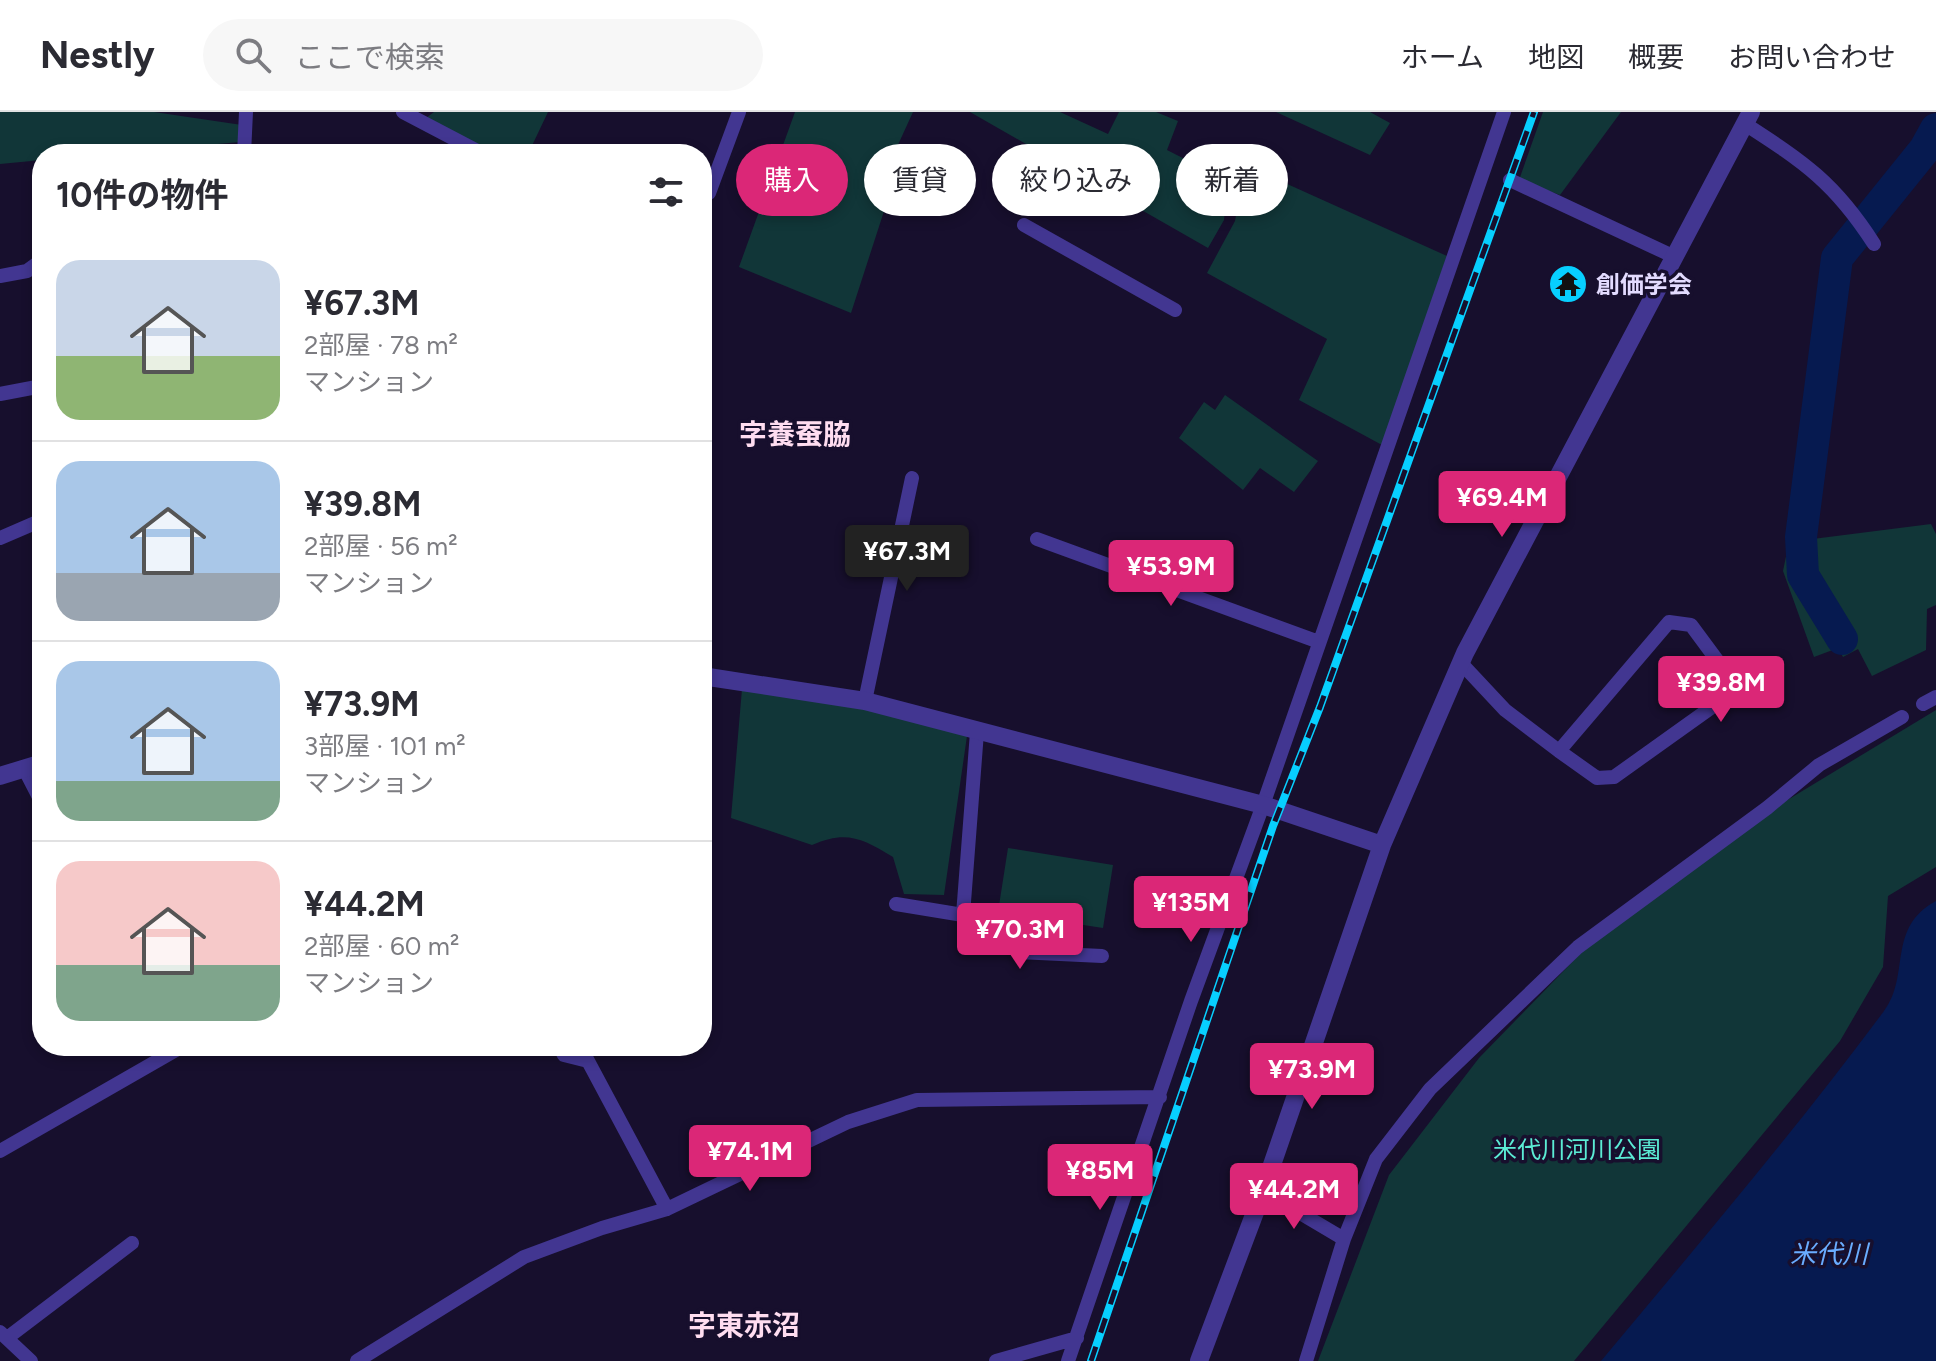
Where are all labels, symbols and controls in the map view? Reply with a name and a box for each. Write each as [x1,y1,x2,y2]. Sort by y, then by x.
search box [203,19,763,91]
text: Nestly [40,32,155,78]
icon: search [231,33,275,77]
text: ここで検索 [295,39,445,76]
text: ホーム [1401,40,1484,74]
text: 地図 [1528,40,1584,74]
text: 概要 [1628,40,1684,74]
text: お問い合わせ [1728,40,1896,74]
chip: 購入 [736,144,848,216]
chip: 賃貸 [864,144,976,216]
chip: 絞り込み [992,144,1160,216]
chip: 新着 [1176,144,1288,216]
icon: filters [644,170,688,214]
text: 10件の物件 [56,175,228,216]
temple icon: 創価学会 [1547,263,1589,305]
place label: 創価学会 [1596,270,1692,299]
text: ¥67.3M [304,283,419,324]
icon: home [120,292,216,388]
text: 2部屋 · 78 m² [304,329,458,361]
text: マンション [304,366,434,398]
district label: 字養蚕脇 [739,417,851,451]
pin: ¥69.4M [1437,471,1567,539]
text: ¥69.4M [1457,481,1547,513]
text: ¥39.8M [304,484,421,525]
icon: home [120,493,216,589]
pin: ¥67.3M [842,525,972,593]
text: 2部屋 · 56 m² [304,530,458,562]
text: ¥67.3M [863,535,951,567]
pin: ¥53.9M [1106,540,1236,608]
text: ¥53.9M [1127,550,1215,582]
text: マンション [304,567,434,599]
pin: ¥39.8M [1656,656,1786,724]
text: ¥39.8M [1676,666,1766,698]
text: ¥73.9M [304,684,419,725]
icon: home [120,693,216,789]
text: 3部屋 · 101 m² [304,730,466,762]
text: マンション [304,767,434,799]
pin: ¥135M [1135,876,1247,944]
text: ¥44.2M [304,884,425,925]
text: ¥135M [1152,886,1230,918]
icon: home [120,893,216,989]
pin: ¥70.3M [955,903,1085,971]
text: ¥70.3M [975,913,1065,945]
text: 2部屋 · 60 m² [304,930,459,962]
text: マンション [304,967,434,999]
pin: ¥73.9M [1247,1043,1377,1111]
text: ¥73.9M [1268,1053,1356,1085]
pin: ¥74.1M [685,1125,815,1193]
text: ¥74.1M [707,1135,793,1167]
park label: 米代川河川公園 [1493,1135,1661,1164]
pin: ¥85M [1053,1144,1147,1212]
text: ¥85M [1066,1154,1134,1186]
pin: ¥44.2M [1229,1163,1359,1231]
text: ¥44.2M [1248,1173,1340,1205]
water label: 米代川 [1790,1238,1871,1270]
district label: 字東赤沼 [688,1308,800,1342]

